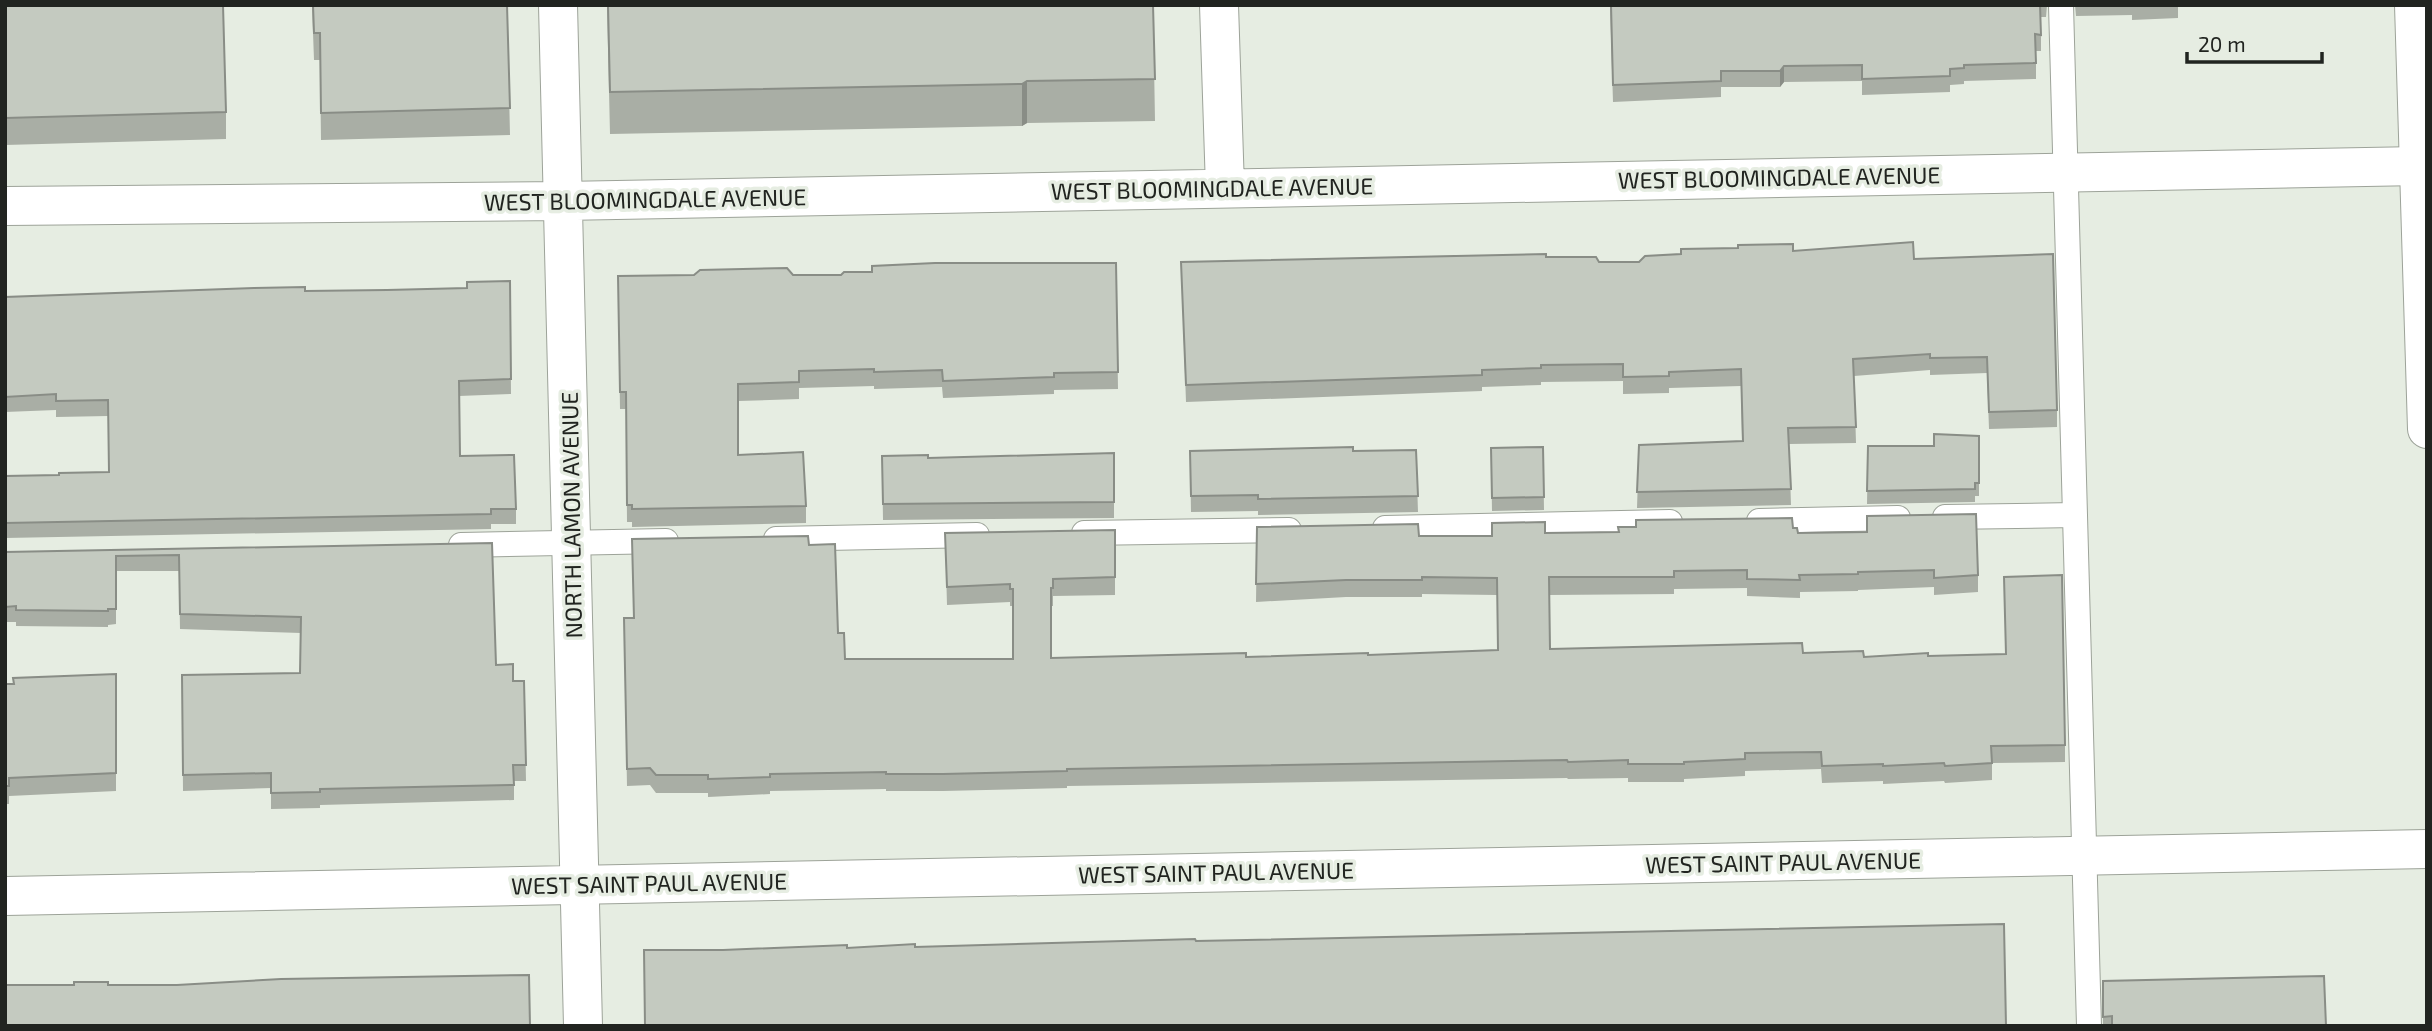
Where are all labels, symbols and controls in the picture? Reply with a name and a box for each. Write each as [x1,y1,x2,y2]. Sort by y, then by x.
scale bar [2187,21,2322,65]
text: 20 m [2198,31,2246,56]
street label: WEST BLOOMINGDALE AVENUE [1618,160,1940,194]
street label: WEST BLOOMINGDALE AVENUE [1051,171,1373,205]
street label: WEST BLOOMINGDALE AVENUE [484,182,806,216]
street label: NORTH LAMON AVENUE [555,391,587,639]
street label: WEST SAINT PAUL AVENUE [1645,846,1921,878]
street label: WEST SAINT PAUL AVENUE [1078,856,1354,888]
street label: WEST SAINT PAUL AVENUE [511,867,787,899]

